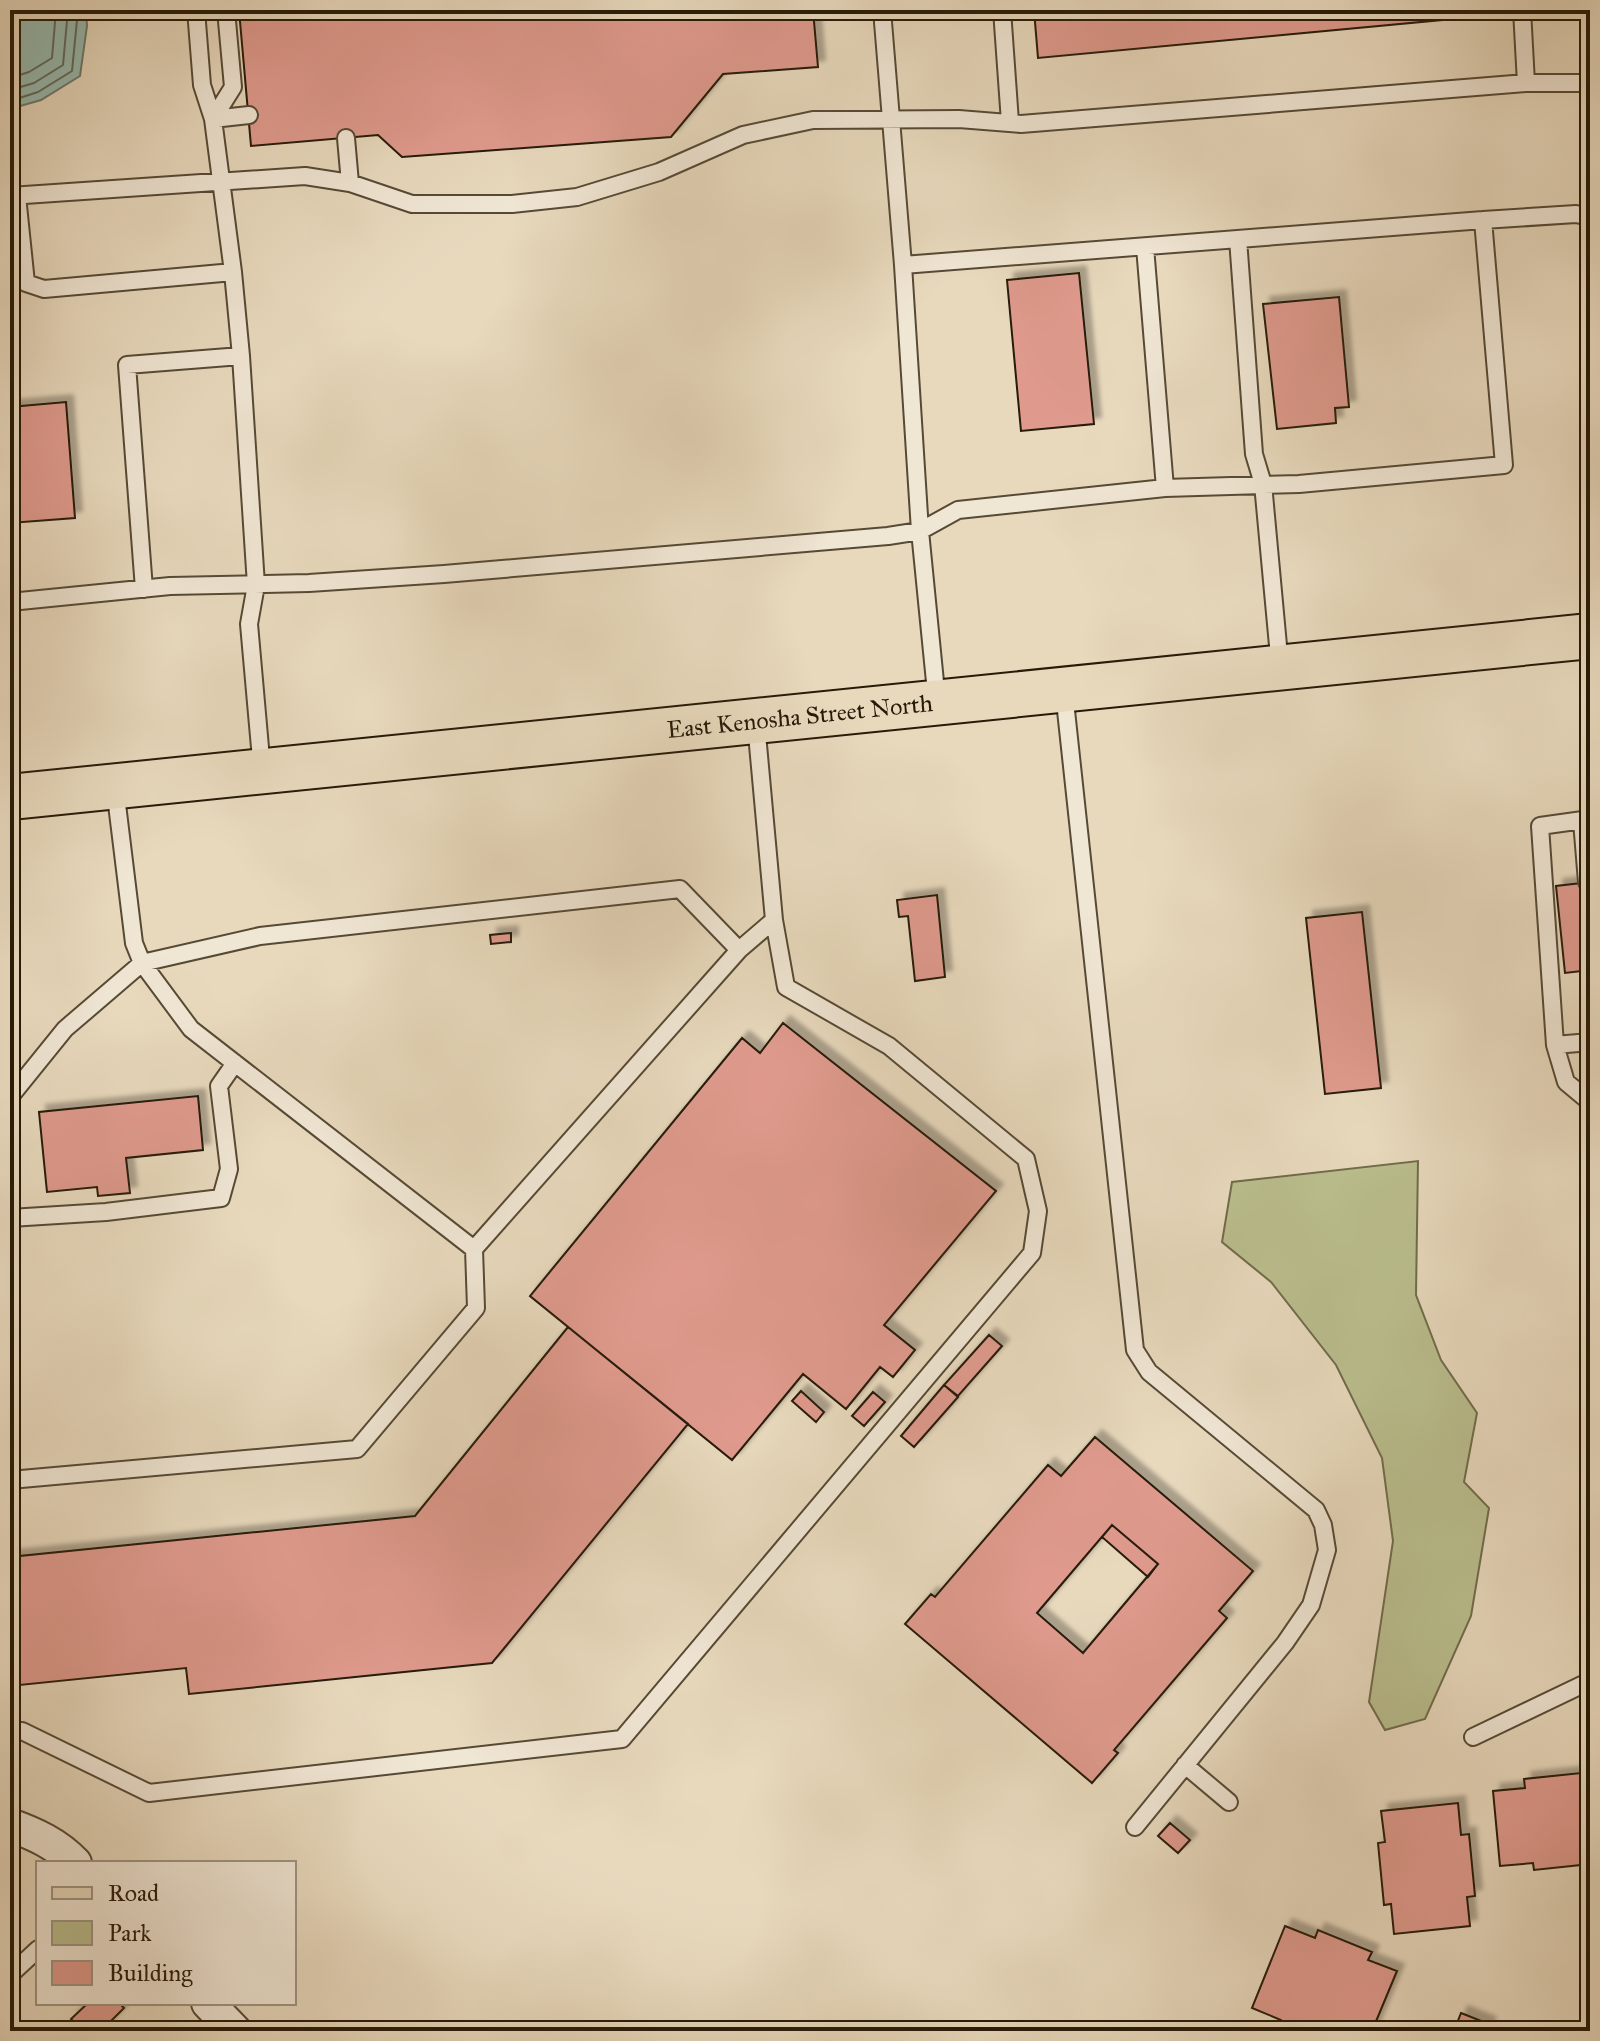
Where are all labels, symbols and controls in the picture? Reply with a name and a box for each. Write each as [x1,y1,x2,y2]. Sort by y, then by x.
street label: East Kenosha Street North [666,688,934,745]
legend [36,1861,296,2005]
text: Road [108,1878,159,1908]
text: Park [108,1918,152,1948]
text: Building [108,1958,193,1988]

